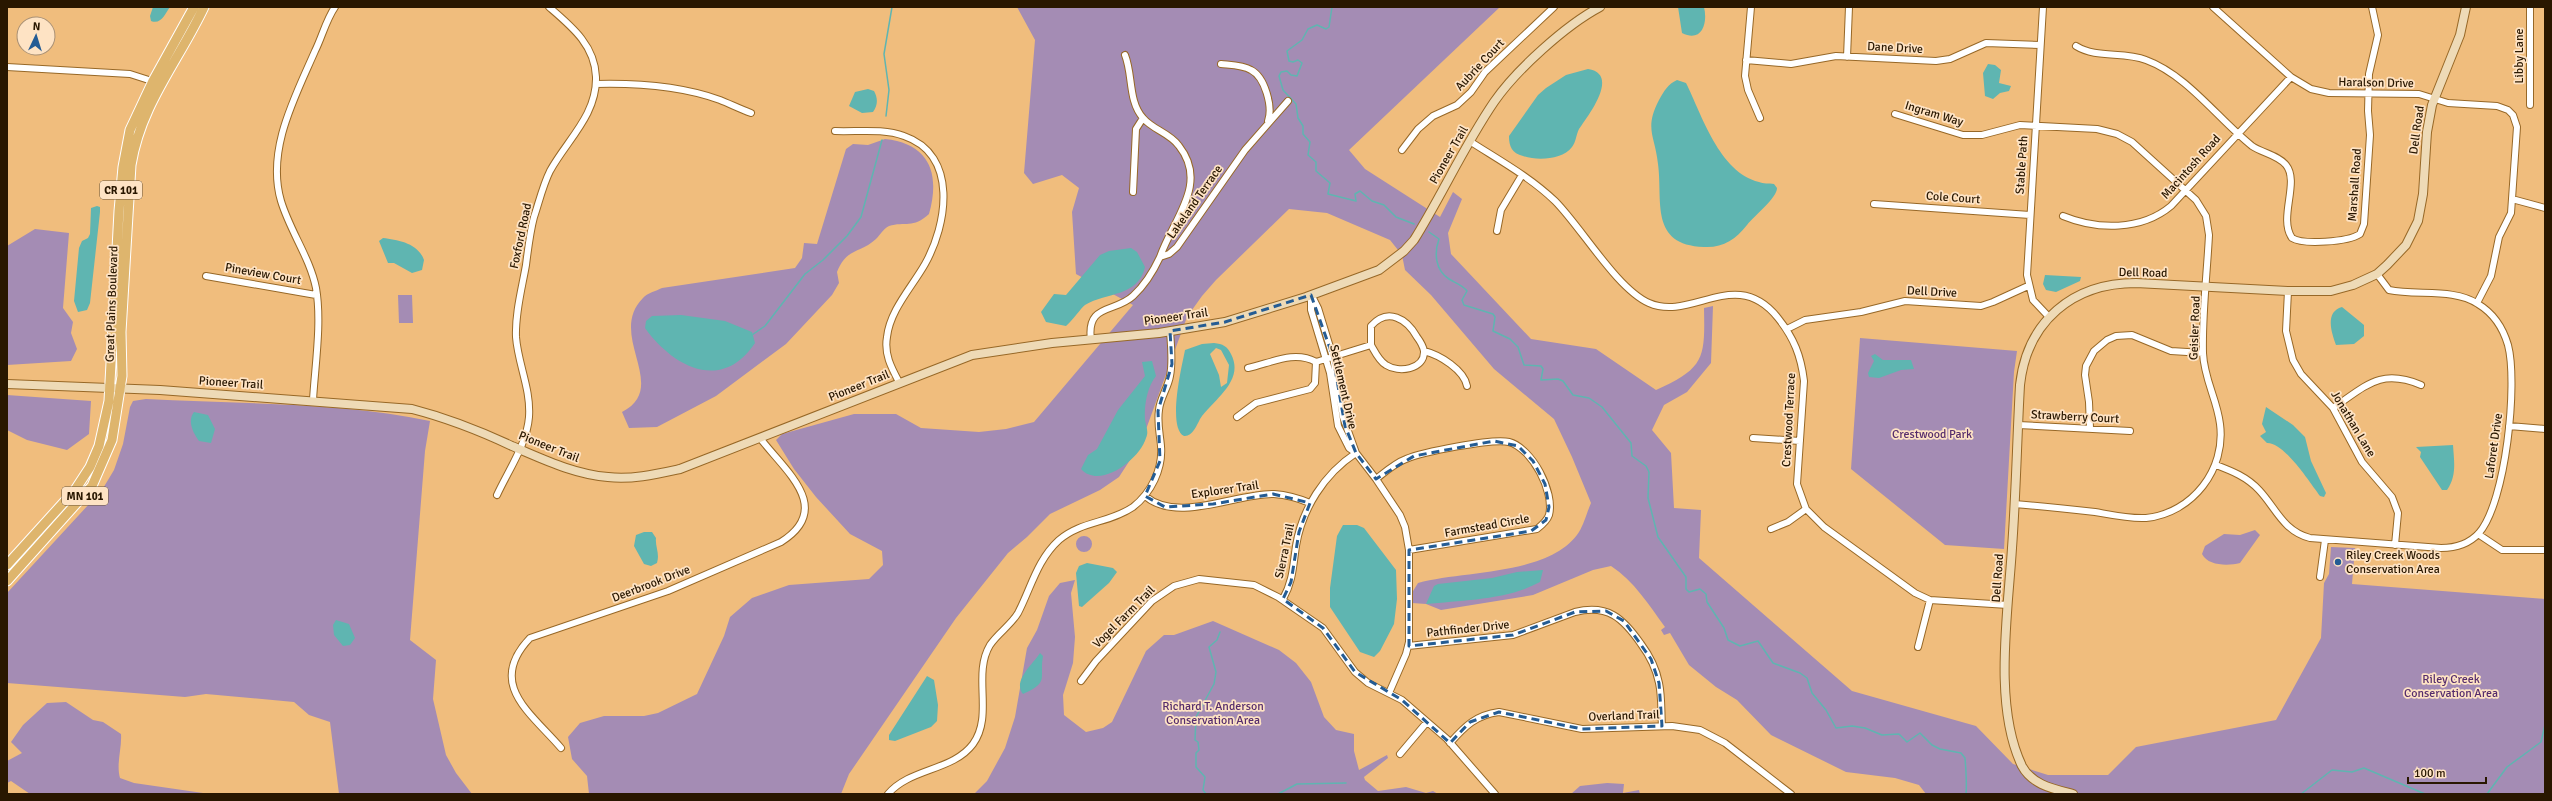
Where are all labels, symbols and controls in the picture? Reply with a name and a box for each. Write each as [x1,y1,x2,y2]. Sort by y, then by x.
north arrow [16,16,56,56]
text: N [32,20,41,33]
street label: Libby Lane [2512,29,2527,83]
street label: Aubrie Court [1452,36,1508,94]
street label: Dane Drive [1867,39,1923,57]
street label: Haralson Drive [2338,75,2414,91]
street label: Ingram Way [1903,98,1965,130]
street label: Dell Road [2406,105,2428,155]
street label: Pioneer Trail [1426,123,1472,187]
street label: Macintosh Road [2158,132,2224,202]
street label: Stable Path [2012,135,2032,195]
street label: Marshall Road [2345,148,2365,222]
street label: Lakeland Terrace [1164,162,1226,242]
road number: CR 101 [100,181,142,199]
street label: Cole Court [1925,189,1981,207]
street label: Foxford Road [507,202,535,270]
street label: Great Plains Boulevard [102,246,122,362]
street label: Pineview Court [224,260,302,288]
street label: Dell Road [2118,265,2168,281]
street label: Dell Drive [1907,283,1957,301]
street label: Geisler Road [2186,296,2204,360]
street label: Pioneer Trail [1143,305,1209,329]
street label: Settlement Drive [1326,343,1360,431]
street label: Pioneer Trail [826,367,892,405]
street label: Pioneer Trail [198,373,264,393]
street label: Crestwood Terrace [1779,373,1799,467]
street label: Jonathan Lane [2327,388,2379,460]
street label: Strawberry Court [2030,407,2120,427]
street label: Laforet Drive [2482,412,2506,480]
park label: Crestwood Park [1892,427,1972,442]
street label: Pioneer Trail [516,428,582,466]
street label: Explorer Trail [1190,478,1260,502]
road number: MN 101 [62,487,108,505]
street label: Farmstead Circle [1443,511,1531,541]
street label: Sierra Trail [1272,522,1298,580]
place label: Riley Creek Woods Conservation Area [2346,548,2440,577]
street label: Dell Road [1989,553,2007,603]
marker: Riley Creek Woods Conservation Area [2333,557,2343,567]
street label: Deerbrook Drive [610,562,692,606]
street label: Vogel Farm Trail [1090,582,1159,651]
street label: Pathfinder Drive [1426,617,1510,641]
park label: Riley Creek Conservation Area [2404,672,2498,701]
park label: Richard T. Anderson Conservation Area [1162,699,1264,728]
street label: Overland Trail [1588,707,1660,725]
scale bar [2408,759,2486,785]
text: 100 m [2414,766,2446,781]

